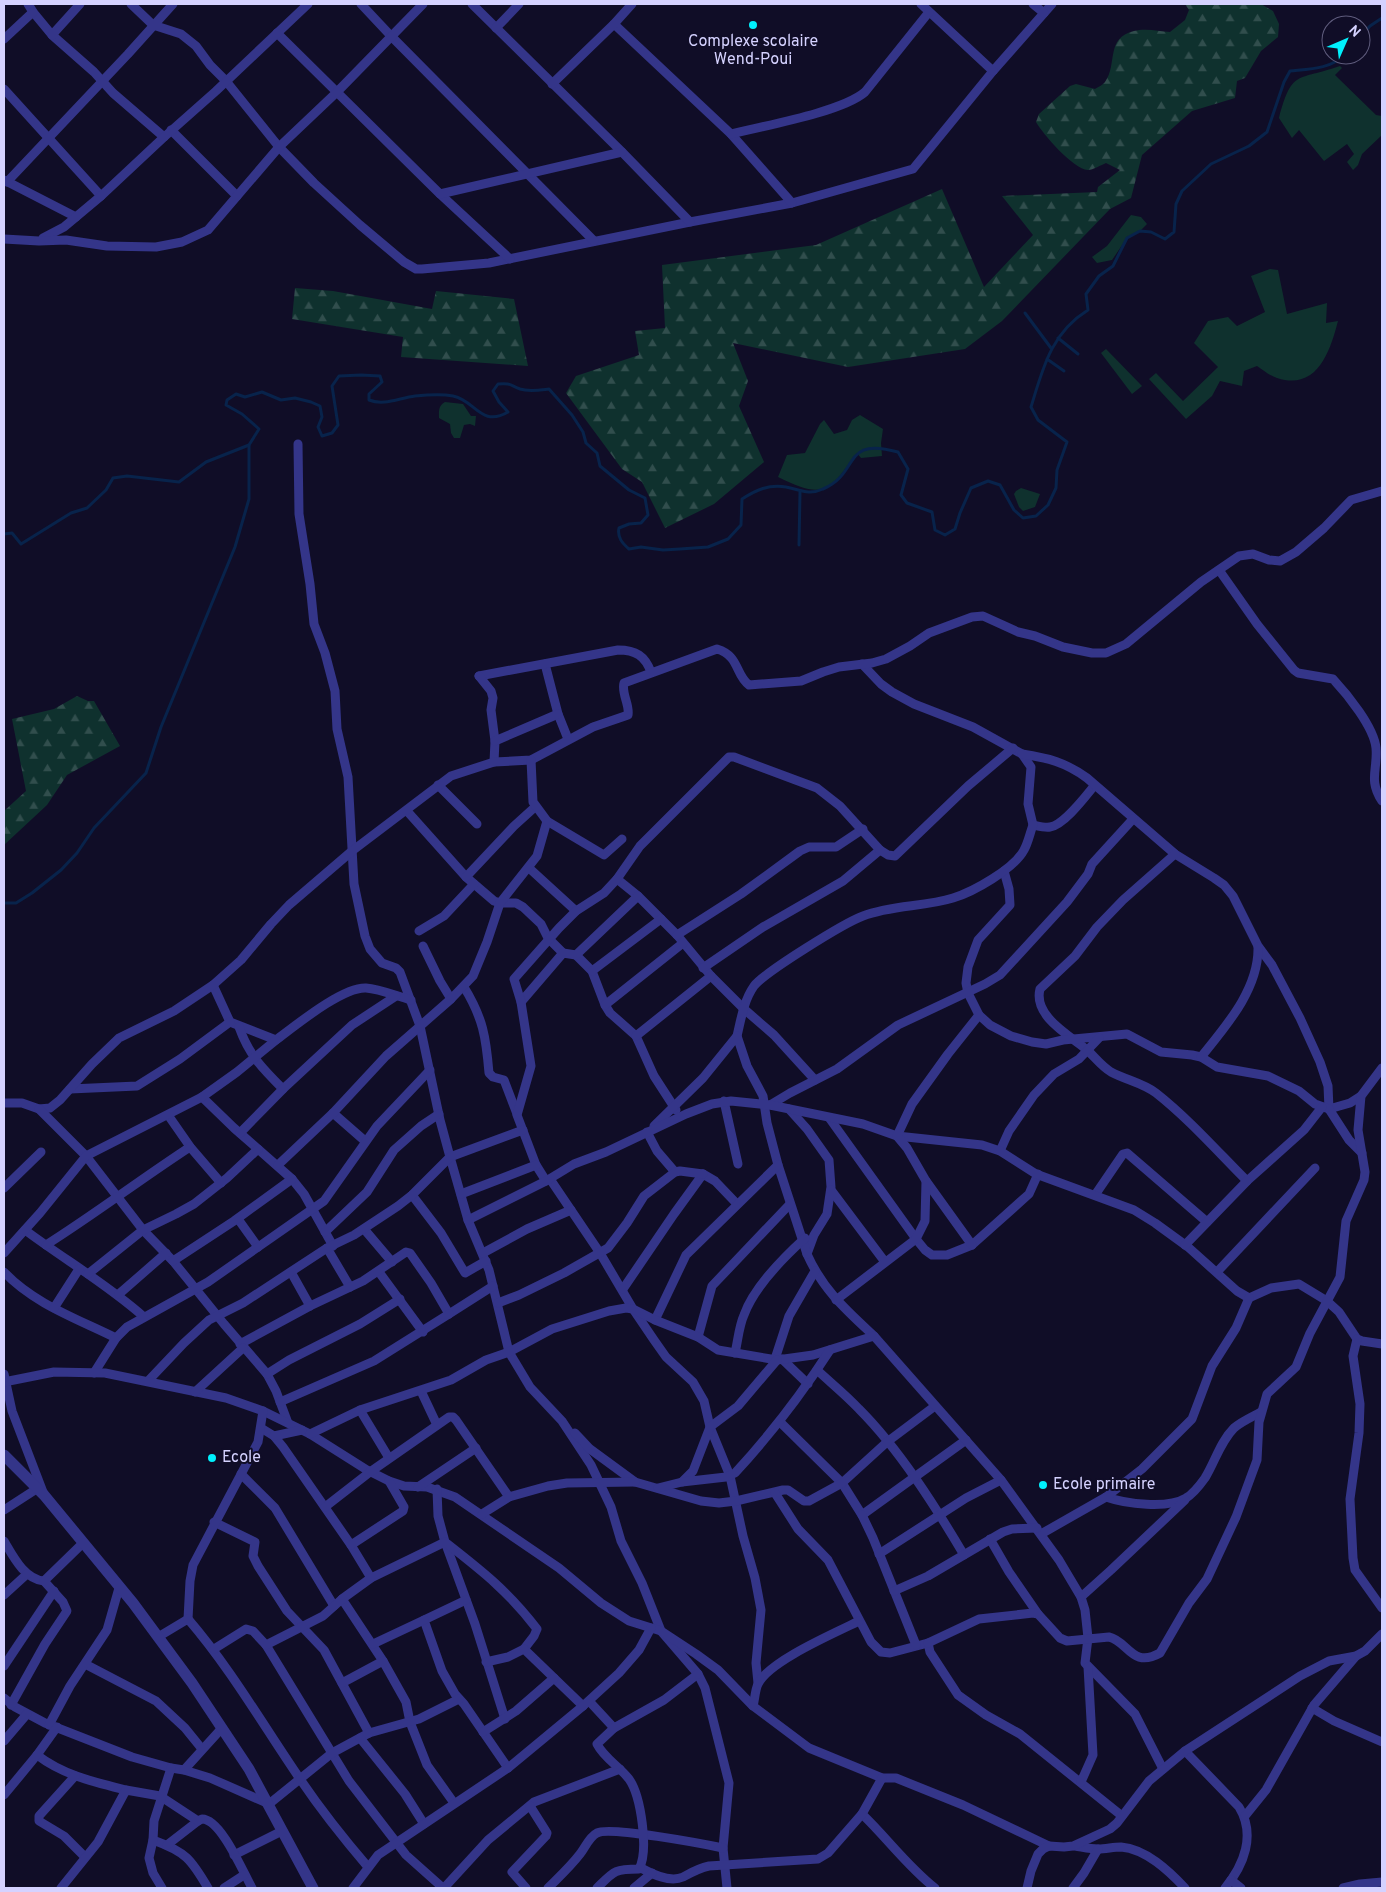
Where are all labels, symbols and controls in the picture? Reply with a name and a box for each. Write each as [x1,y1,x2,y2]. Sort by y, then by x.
north arrow [1321,15,1371,65]
marker: Complexe scolaire Wend-Poui [747,19,759,31]
text: N [1345,22,1364,41]
place label: Complexe scolaire Wend-Poui [688,32,818,70]
place label: Ecole [222,1448,261,1468]
marker: Ecole [206,1452,218,1464]
place label: Ecole primaire [1053,1475,1155,1495]
marker: Ecole primaire [1037,1479,1049,1491]

